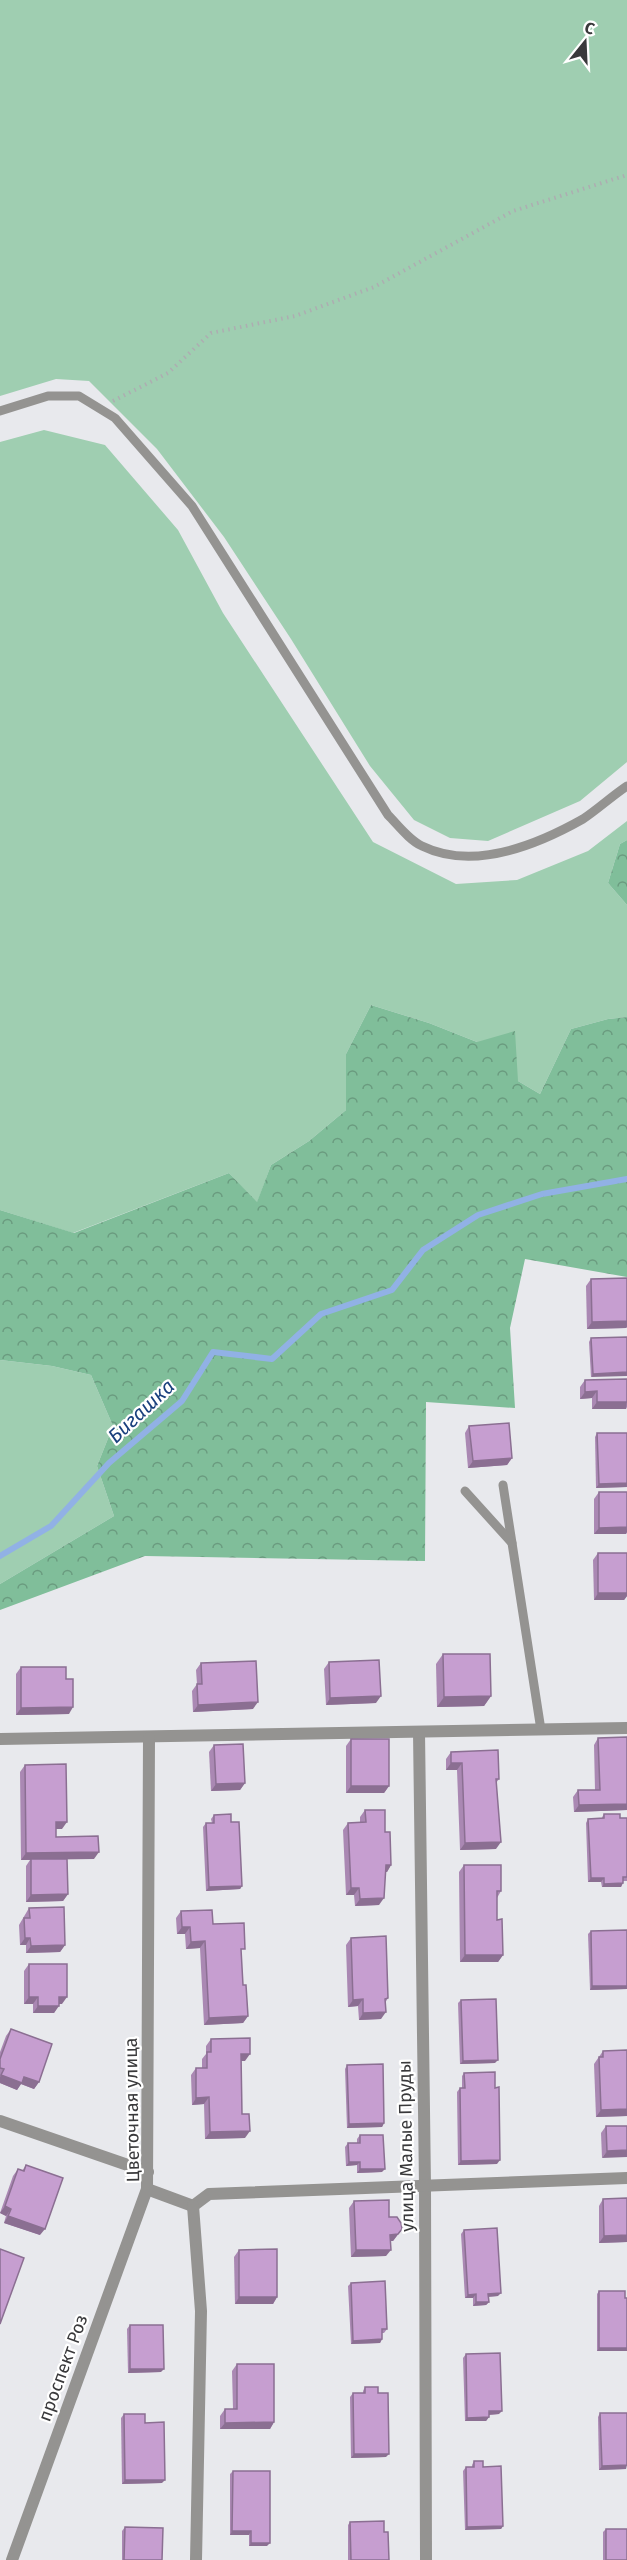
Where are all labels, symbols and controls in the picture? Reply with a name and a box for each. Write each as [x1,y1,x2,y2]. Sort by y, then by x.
north arrow [555,12,615,72]
text: С [582,18,598,39]
water label: Бигашка [103,1374,179,1448]
street label: Цветочная улица [120,2037,144,2183]
street label: улица Малые Пруды [394,2060,418,2232]
street label: проспект Роз [33,2312,93,2424]

